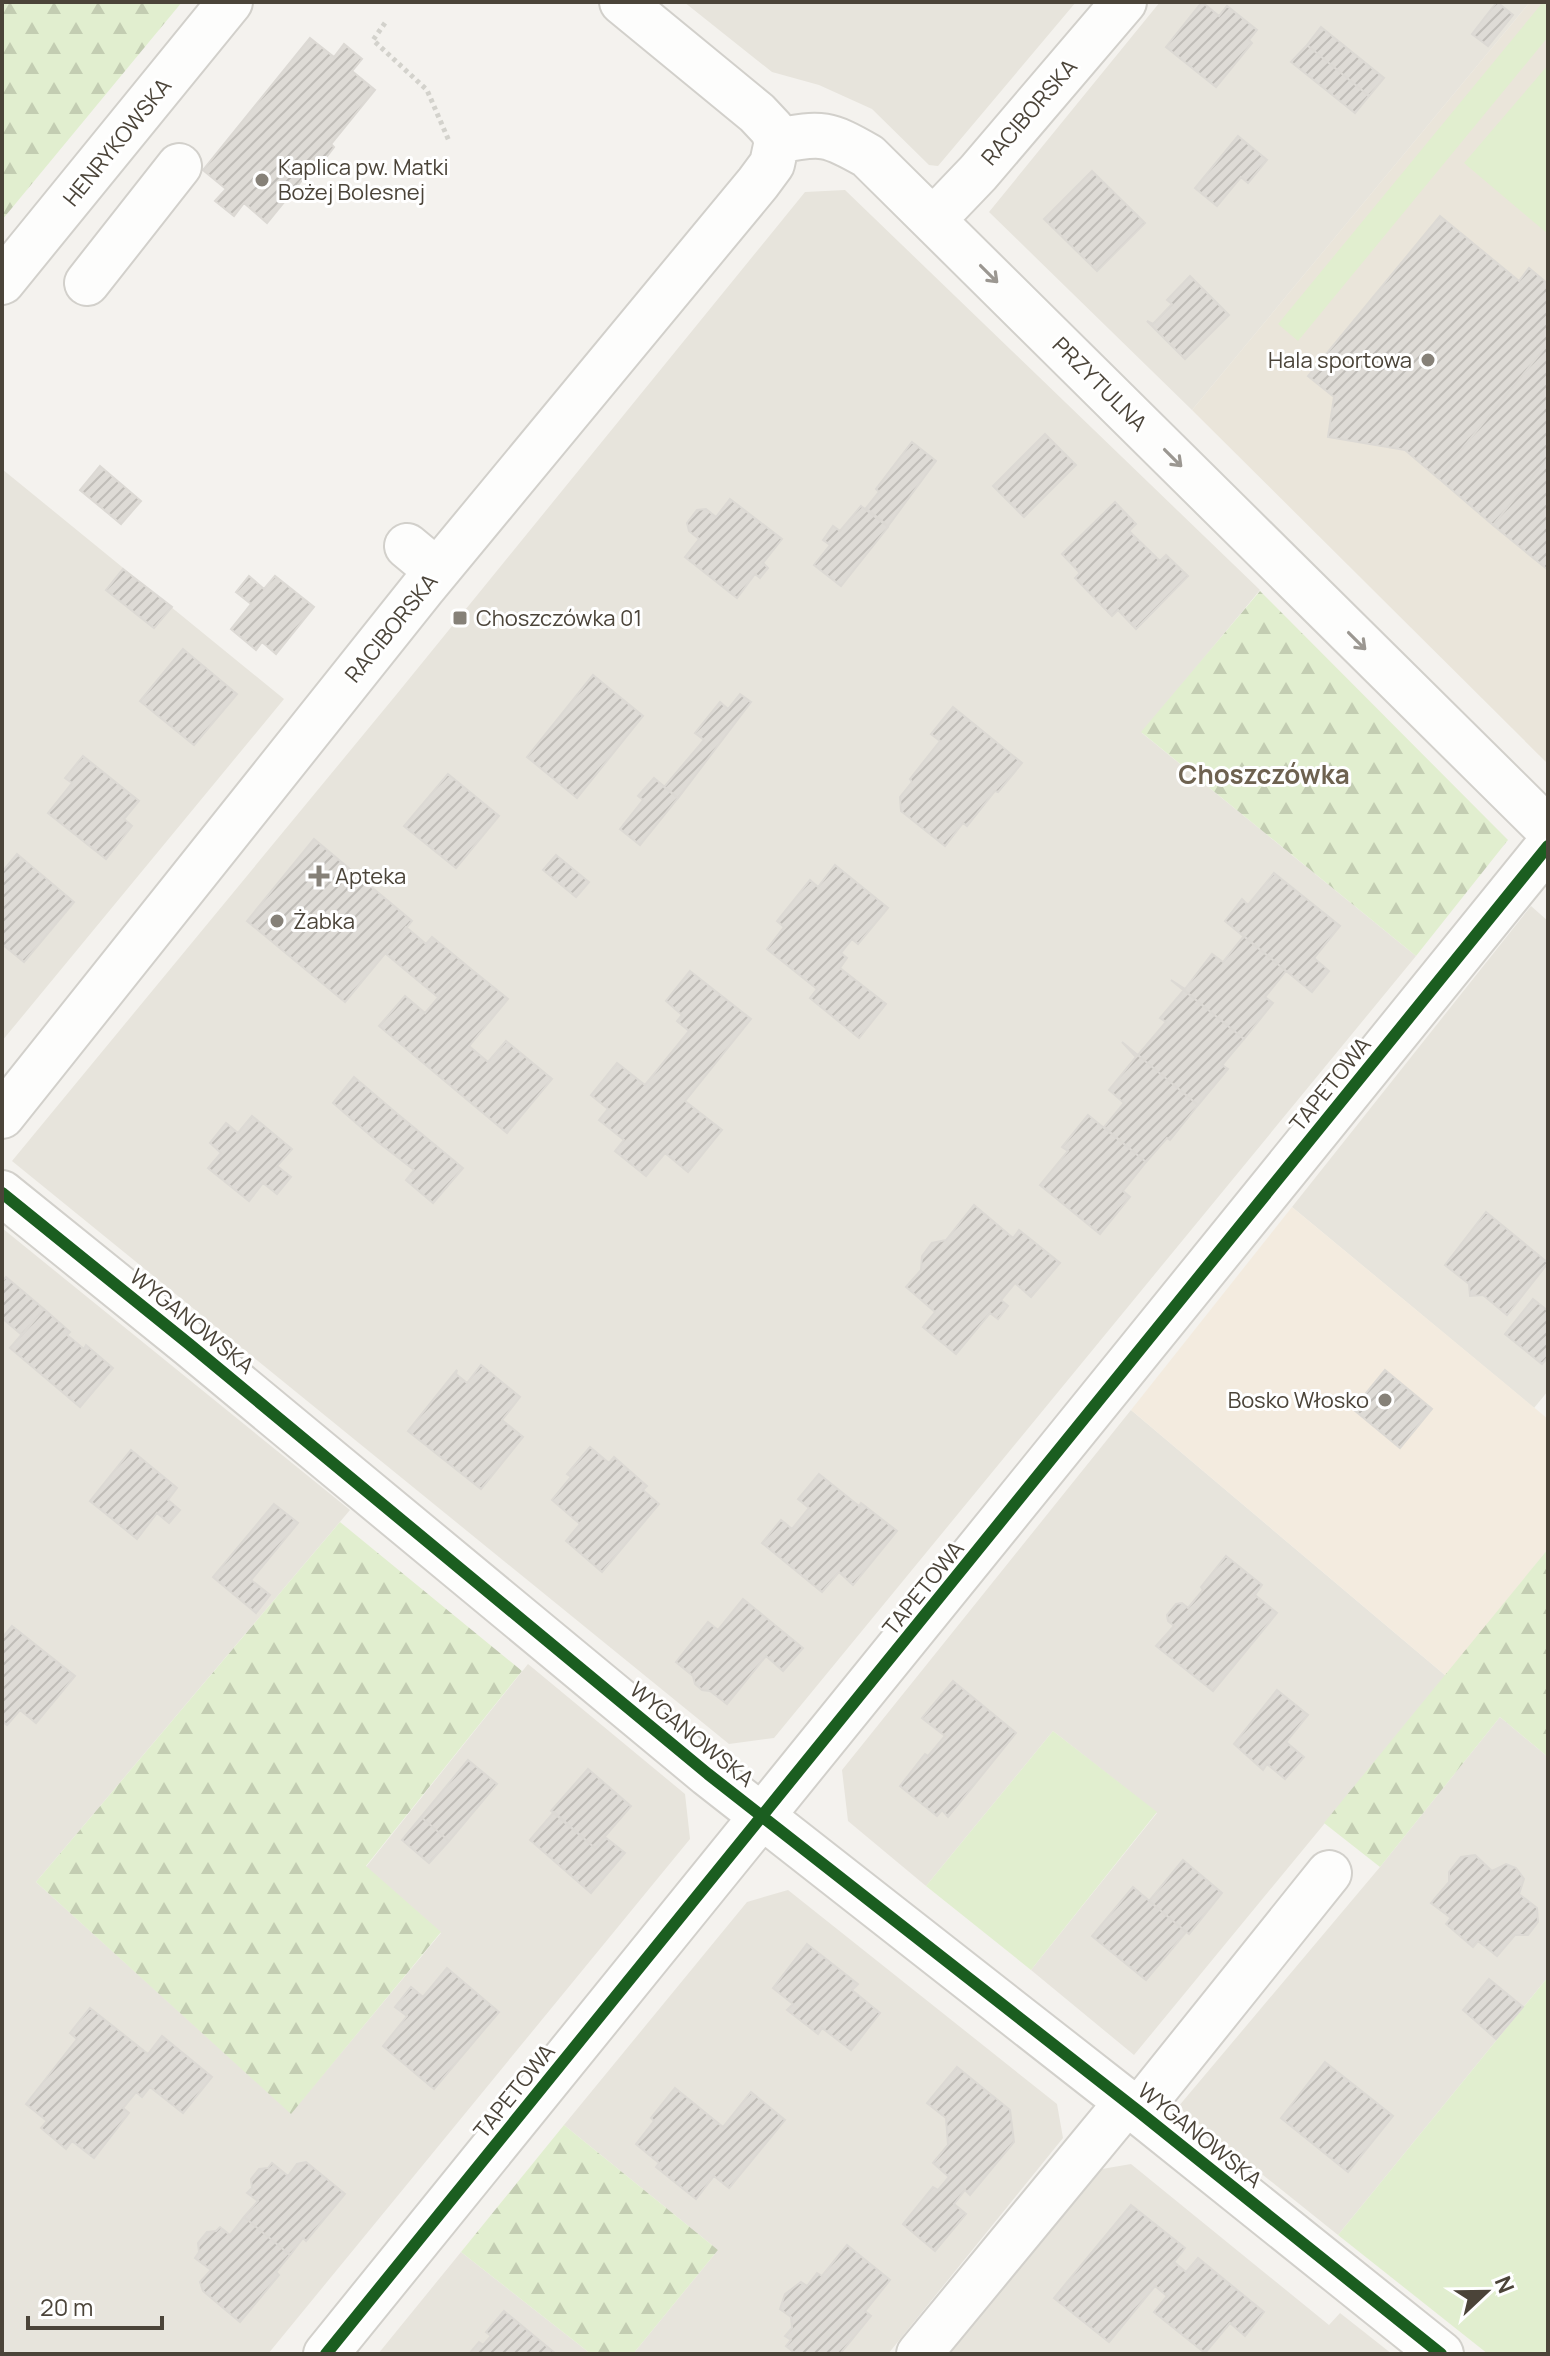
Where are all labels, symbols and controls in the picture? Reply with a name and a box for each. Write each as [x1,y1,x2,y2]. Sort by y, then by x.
street label: RACIBORSKA [974,52,1084,172]
street label: HENRYKOWSKA [56,72,178,212]
place label: Kaplica pw. Matki Bożej Bolesnej [278,152,449,207]
marker: Kaplica pw. Matki Bożej Bolesnej [253,171,271,189]
one-way arrow [979,264,998,283]
street label: PRZYTULNA [1046,330,1154,438]
place label: Hala sportowa [1268,345,1412,375]
marker: Hala sportowa [1419,351,1437,369]
one-way arrow [1163,448,1182,467]
street label: RACIBORSKA [338,567,444,689]
place label: Choszczówka 01 [476,603,642,633]
marker: Choszczówka 01 [451,609,469,627]
one-way arrow [1348,631,1367,651]
district label: Choszczówka [1178,756,1350,792]
place label: Apteka [335,861,406,891]
marker: Apteka [310,867,328,885]
place label: Żabka [293,906,355,936]
marker: Żabka [268,912,286,930]
street label: TAPETOWA [1283,1030,1378,1138]
street label: WYGANOWSKA [124,1262,261,1381]
place label: Bosko Włosko [1228,1385,1369,1415]
marker: Bosko Włosko [1376,1391,1394,1409]
street label: TAPETOWA [876,1534,971,1642]
street label: WYGANOWSKA [624,1675,761,1794]
street label: TAPETOWA [467,2037,562,2145]
street label: WYGANOWSKA [1132,2076,1269,2195]
north arrow [1446,2252,1526,2332]
text: N [1488,2272,1521,2297]
scale bar [28,2280,162,2330]
text: 20 m [40,2290,93,2323]

